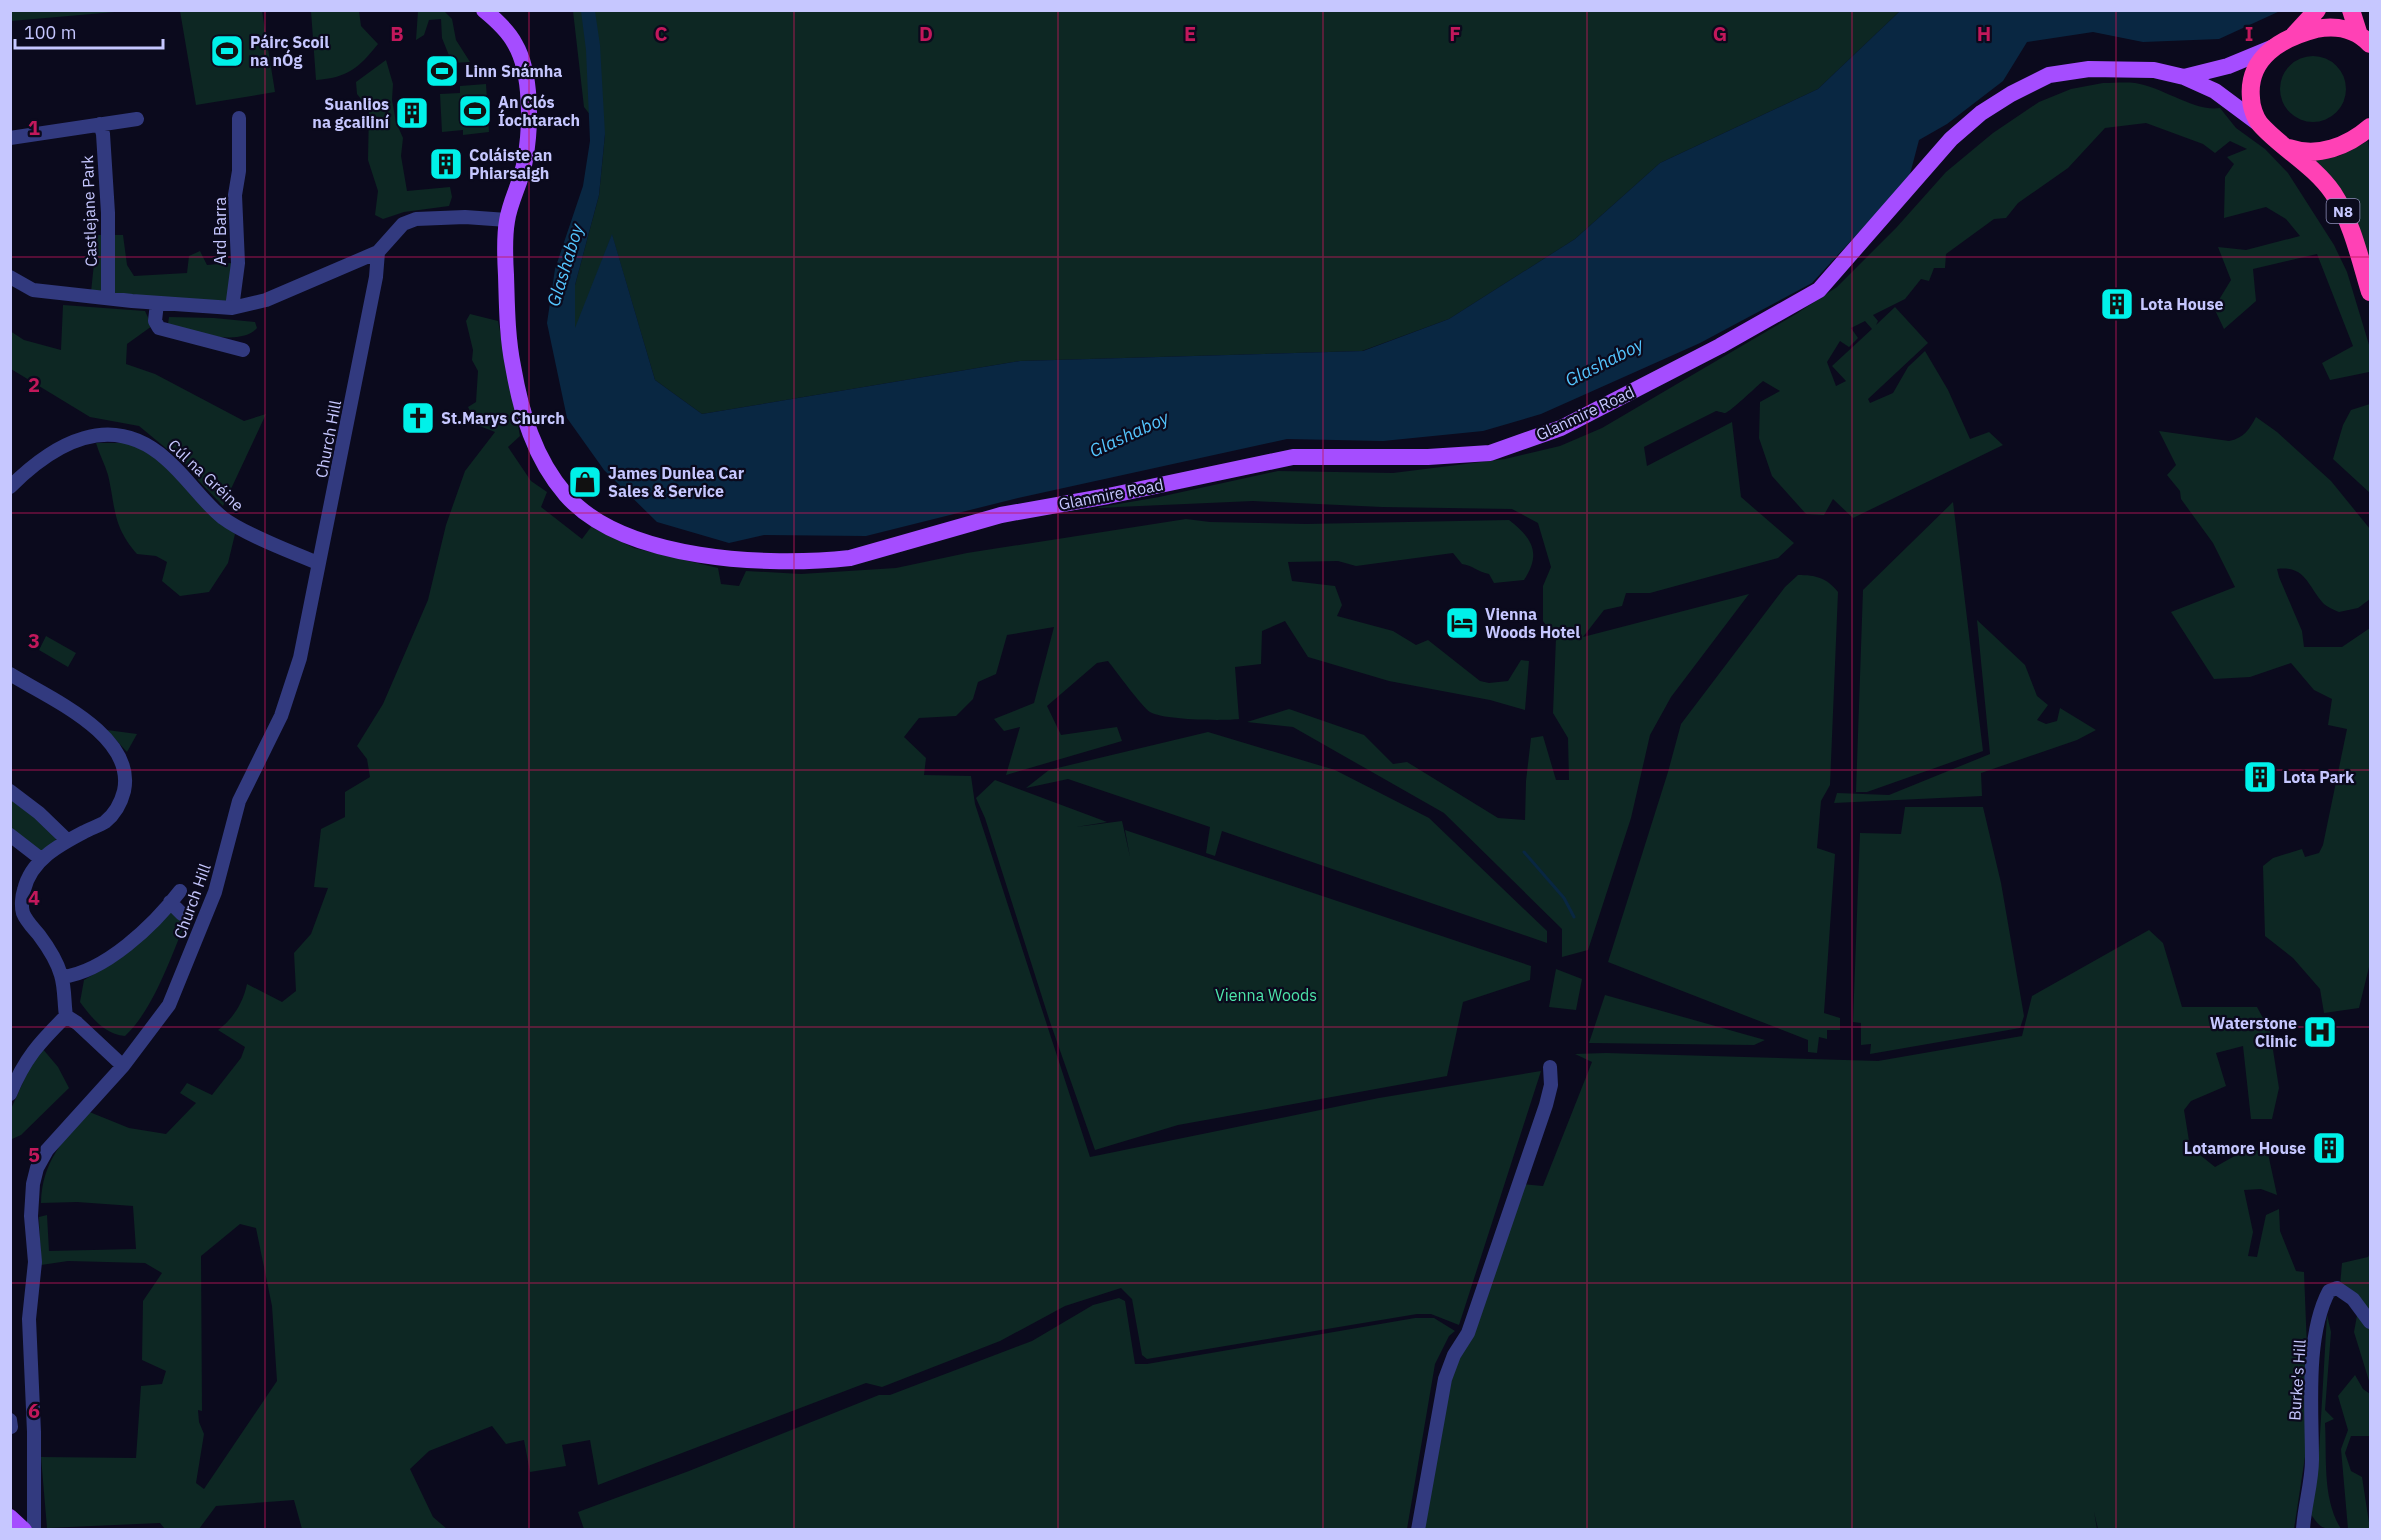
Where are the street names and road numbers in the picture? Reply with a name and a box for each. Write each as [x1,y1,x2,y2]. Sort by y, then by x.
street label: Castlejane Park [77,154,101,267]
street label: Ard Barra [210,196,230,265]
road number: N8 [2326,199,2360,223]
street label: Glanmire Road [1533,381,1637,445]
street label: Church Hill [311,398,345,480]
street label: Cúl na Gréine [164,435,248,515]
street label: Glanmire Road [1057,474,1165,514]
street label: Church Hill [169,861,215,941]
street label: Burke's Hill [2284,1339,2310,1421]

